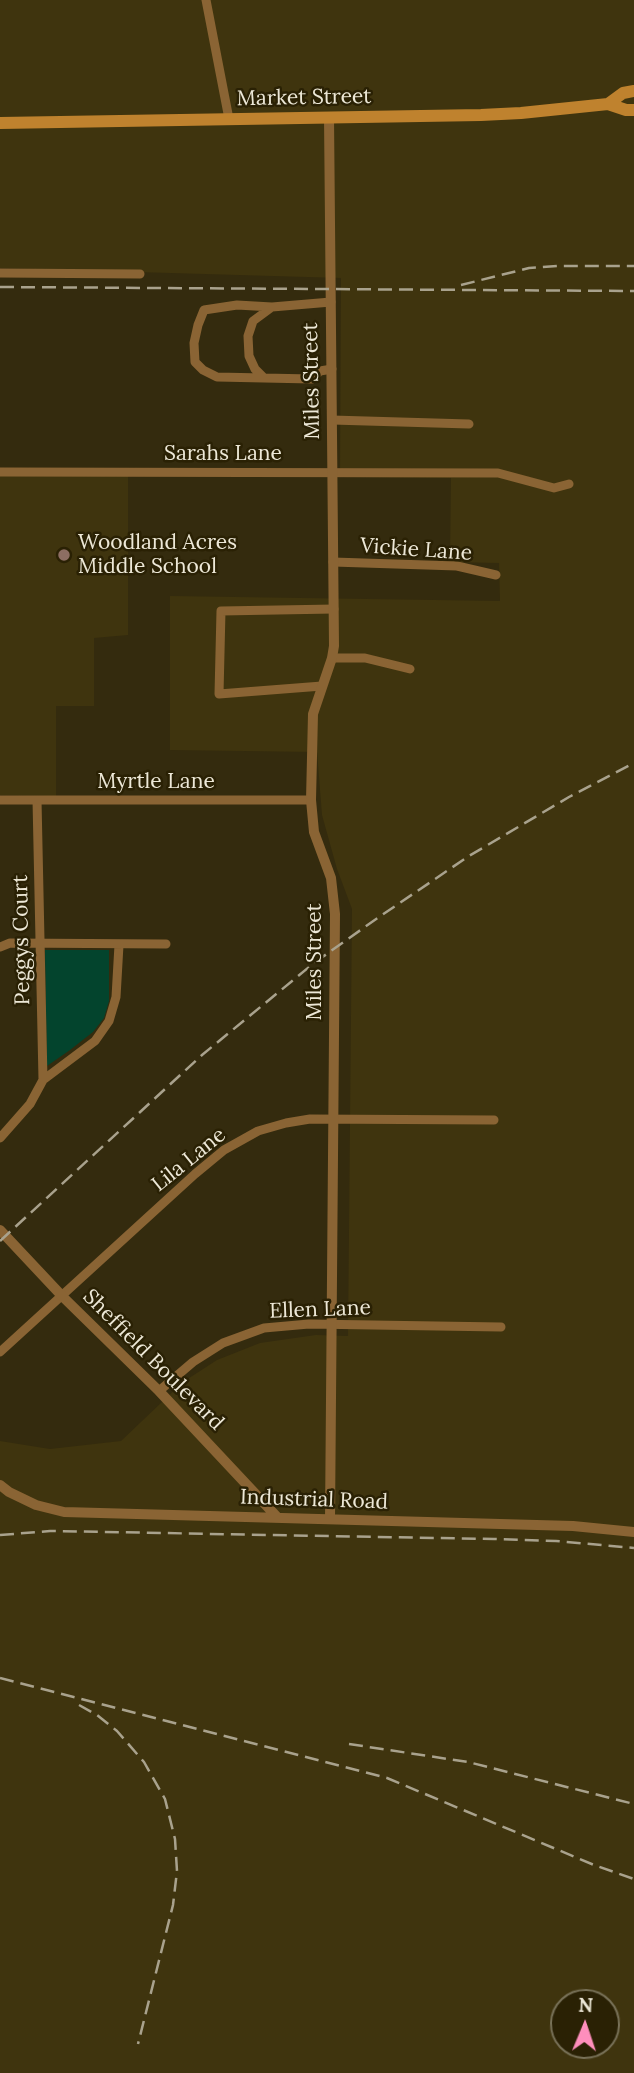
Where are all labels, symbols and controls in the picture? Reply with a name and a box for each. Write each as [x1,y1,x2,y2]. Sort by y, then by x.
street label: Market Street [236,84,372,112]
street label: Miles Street [298,322,326,440]
street label: Sarahs Lane [164,441,282,467]
place label: Woodland Acres Middle School [78,530,237,580]
street label: Vickie Lane [359,534,473,566]
marker: Woodland Acres Middle School [56,547,72,563]
street label: Myrtle Lane [97,769,215,795]
street label: Peggys Court [8,874,36,1006]
street label: Miles Street [302,903,328,1021]
street label: Lila Lane [147,1123,231,1197]
street label: Sheffield Boulevard [77,1284,229,1436]
street label: Ellen Lane [269,1296,371,1324]
street label: Industrial Road [239,1485,389,1515]
north arrow [550,1989,620,2059]
text: N [578,1993,593,2017]

